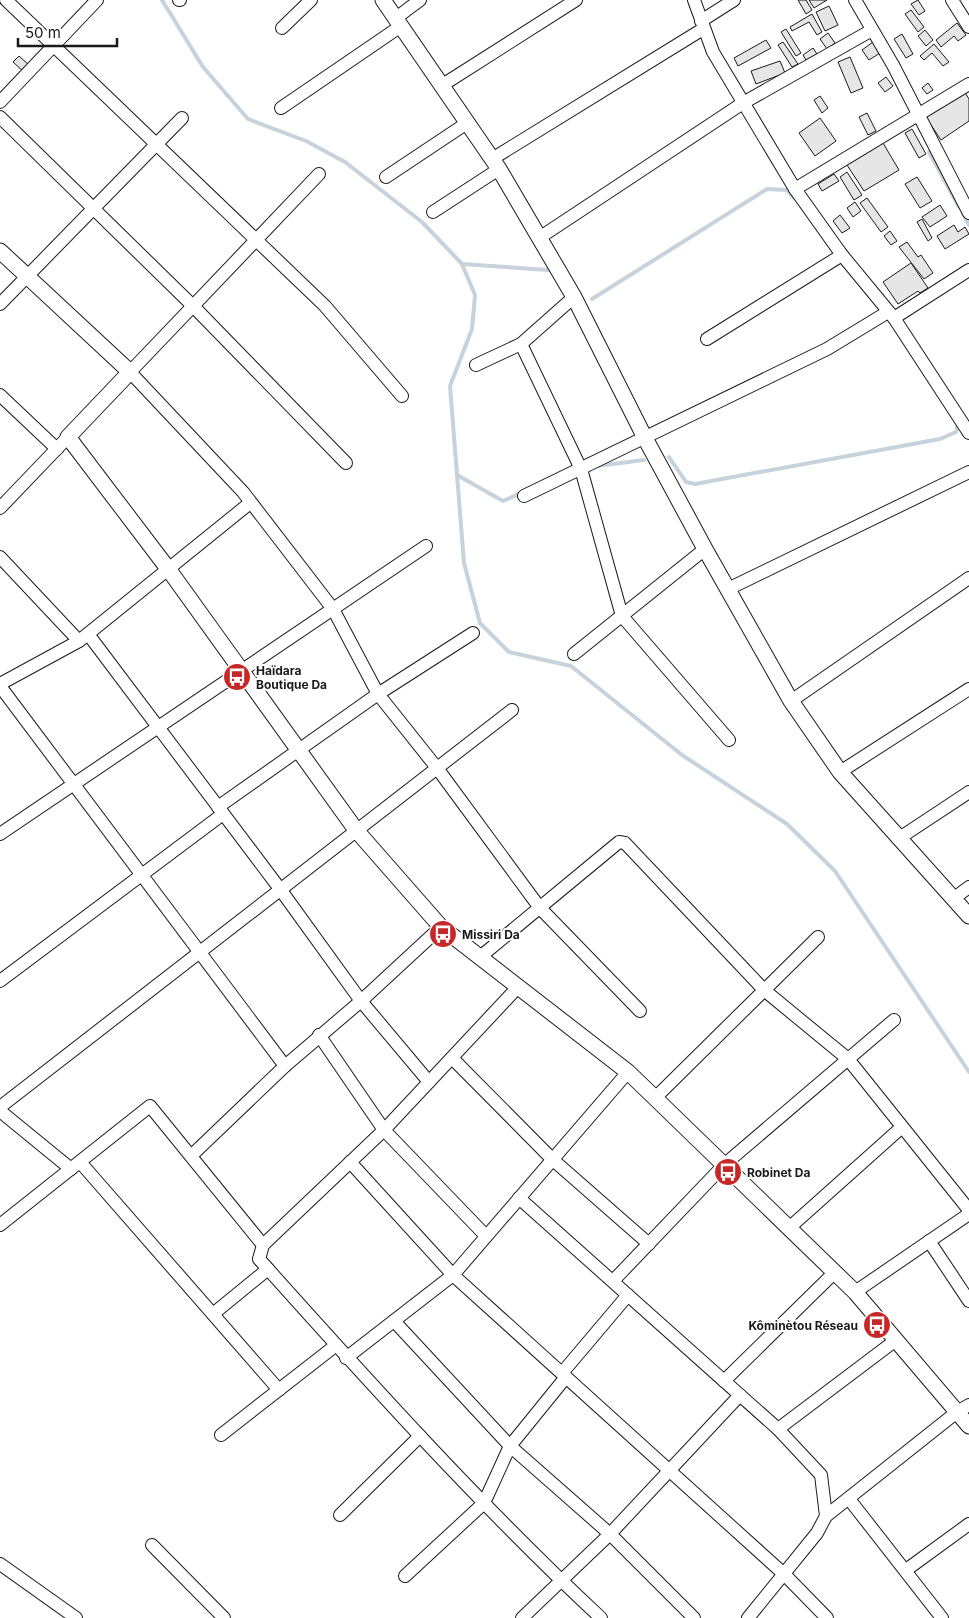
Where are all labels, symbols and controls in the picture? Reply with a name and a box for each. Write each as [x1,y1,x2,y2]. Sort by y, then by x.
scale bar [18,15,116,47]
text: 50 m [25,23,61,42]
bus stop icon: Haïdara Boutique Da [222,662,252,692]
place label: Haïdara Boutique Da [256,663,327,692]
bus stop icon: Missiri Da [428,919,458,949]
place label: Missiri Da [462,927,520,942]
bus stop icon: Robinet Da [713,1157,743,1187]
place label: Robinet Da [747,1165,810,1180]
bus stop icon: Kôminètou Réseau [862,1310,892,1340]
place label: Kôminètou Réseau [748,1318,858,1333]

